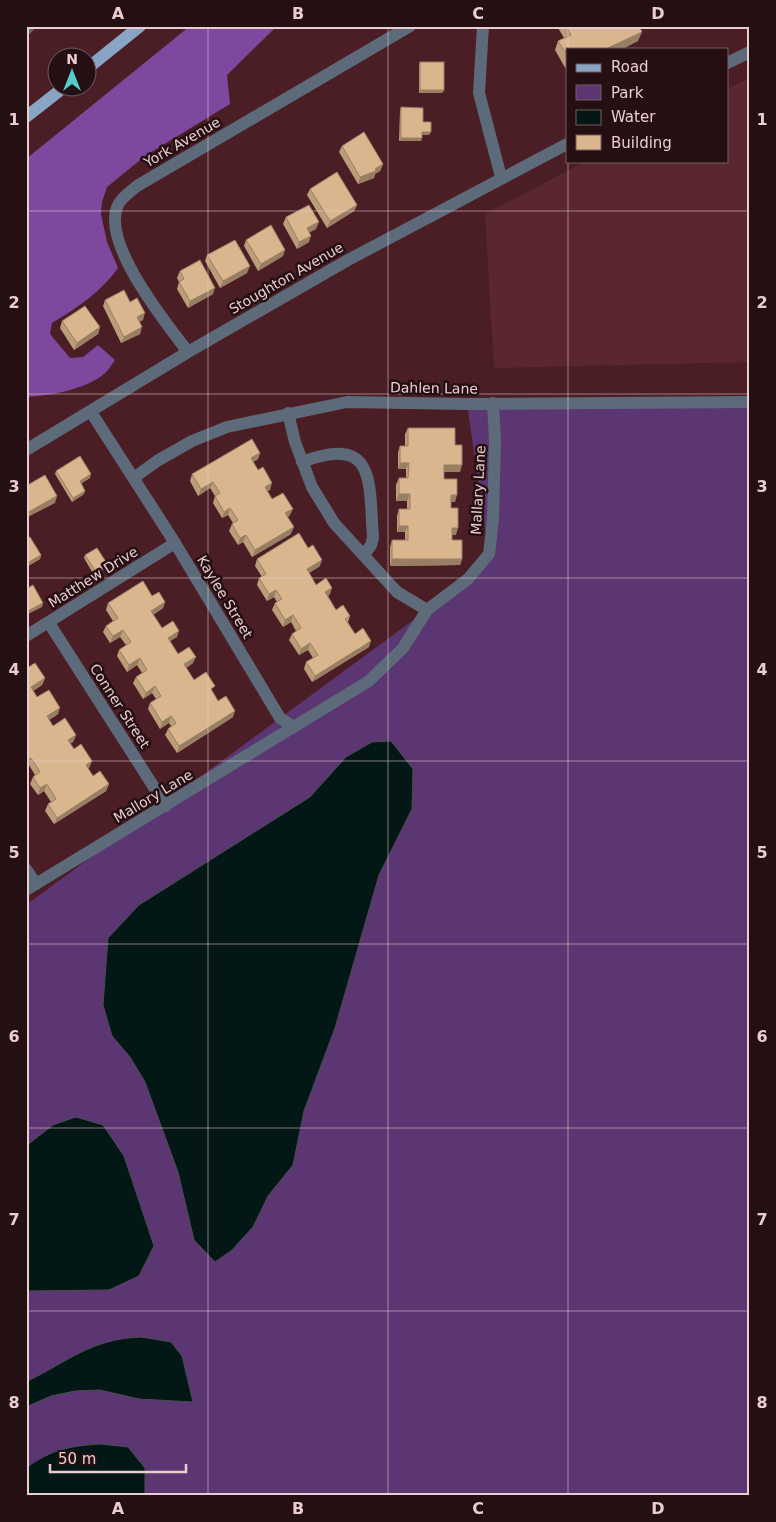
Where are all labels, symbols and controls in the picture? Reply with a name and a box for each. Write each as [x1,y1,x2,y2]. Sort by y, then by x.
text: A [112,4,125,23]
text: B [292,4,304,23]
text: C [472,4,484,23]
text: D [651,4,665,23]
north arrow [48,48,98,98]
legend [566,48,728,162]
text: N [66,51,78,67]
text: Road [611,58,649,76]
text: Park [611,84,644,102]
text: Water [611,108,656,126]
text: 1 [8,110,20,129]
text: 1 [756,110,768,129]
street label: York Avenue [140,114,223,171]
text: Building [611,134,672,152]
street label: Stoughton Avenue [226,239,346,317]
text: 2 [8,293,20,312]
text: 2 [756,293,768,312]
street label: Dahlen Lane [390,379,478,397]
street label: Mallary Lane [468,445,488,535]
text: 3 [8,477,20,496]
text: 3 [756,477,768,496]
street label: Matthew Drive [45,543,141,611]
street label: Kaylee Street [194,553,256,642]
text: 4 [8,660,20,679]
text: 4 [756,660,768,679]
street label: Conner Street [87,661,154,752]
street label: Mallory Lane [111,766,195,826]
text: 5 [8,843,20,862]
text: 5 [756,843,768,862]
text: 6 [8,1027,20,1046]
text: 6 [756,1027,768,1046]
text: 7 [8,1210,20,1229]
text: 7 [756,1210,768,1229]
text: 8 [8,1393,20,1412]
text: 8 [756,1393,768,1412]
scale bar [50,1442,186,1474]
text: 50 m [58,1450,96,1468]
text: A [112,1499,125,1518]
text: B [292,1499,304,1518]
text: C [472,1499,484,1518]
text: D [651,1499,665,1518]

